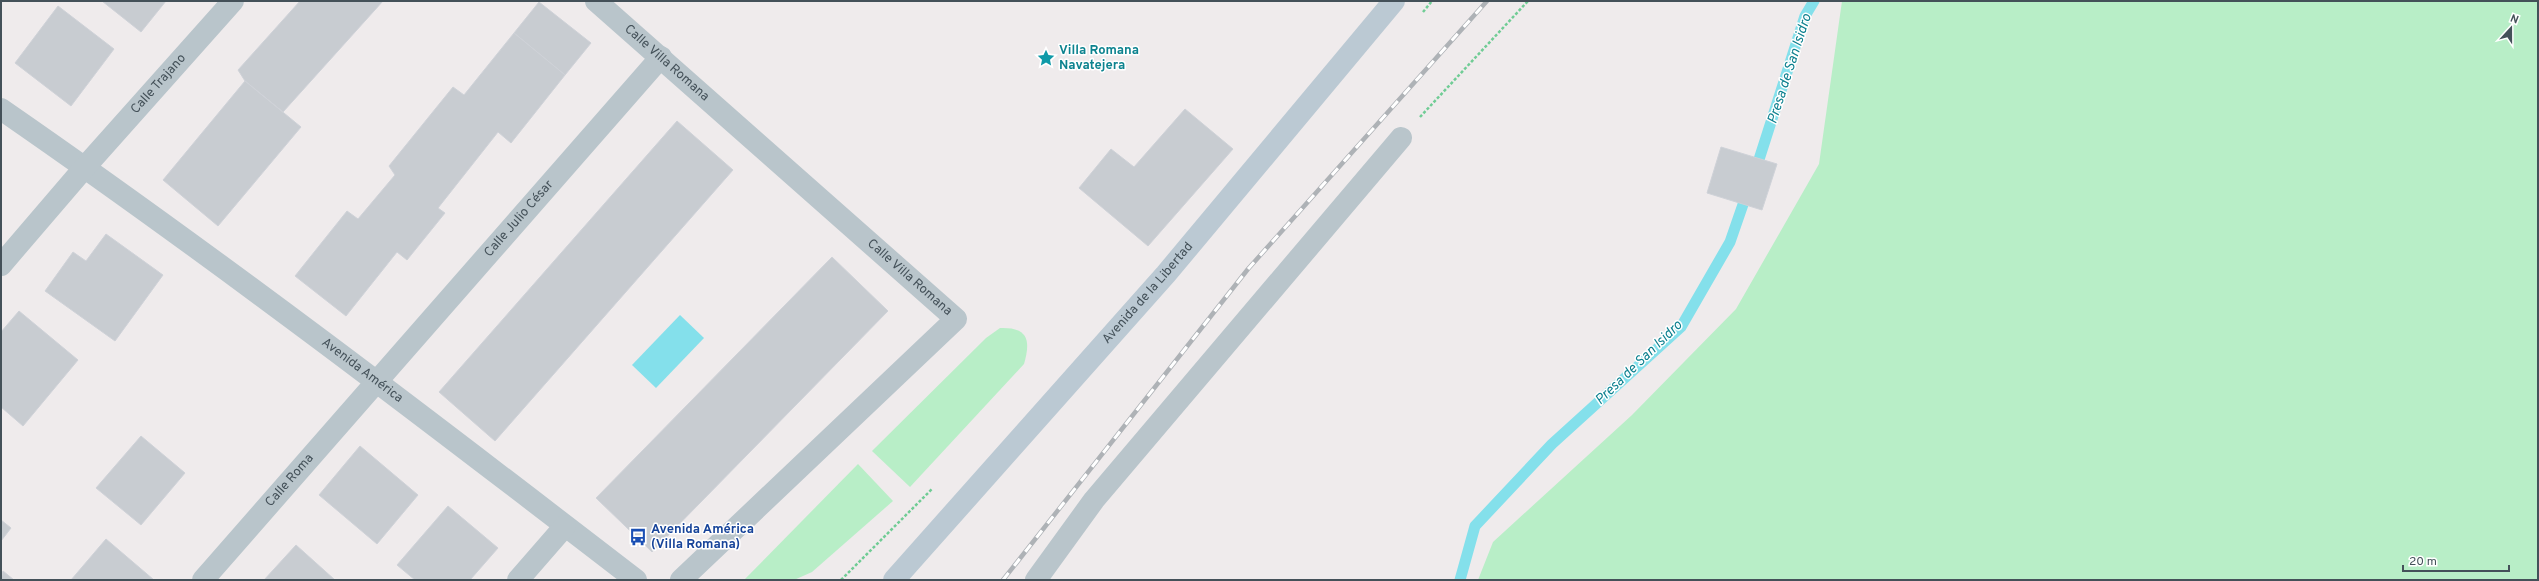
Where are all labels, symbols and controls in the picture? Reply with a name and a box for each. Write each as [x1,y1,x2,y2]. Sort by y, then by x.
north arrow [2491,8,2531,48]
water label: Presa de San Isidro [1764,11,1816,126]
text: N [2508,12,2520,28]
street label: Calle Villa Romana [621,21,712,105]
place label: Villa Romana Navatejera [1059,43,1139,74]
place icon: Villa Romana Navatejera [1036,48,1056,68]
street label: Calle Trajano [128,51,190,118]
street label: Calle Julio César [481,177,557,261]
street label: Calle Villa Romana [864,236,955,319]
street label: Avenida de la Libertad [1099,239,1197,348]
water label: Presa de San Isidro [1592,317,1686,409]
street label: Avenida América [318,335,406,407]
street label: Calle Roma [262,451,318,511]
place label: Avenida América (Villa Romana) [651,522,754,553]
bus stop icon: Avenida América (Villa Romana) [628,527,648,547]
scale bar [2403,547,2509,573]
text: 20 m [2409,554,2437,570]

